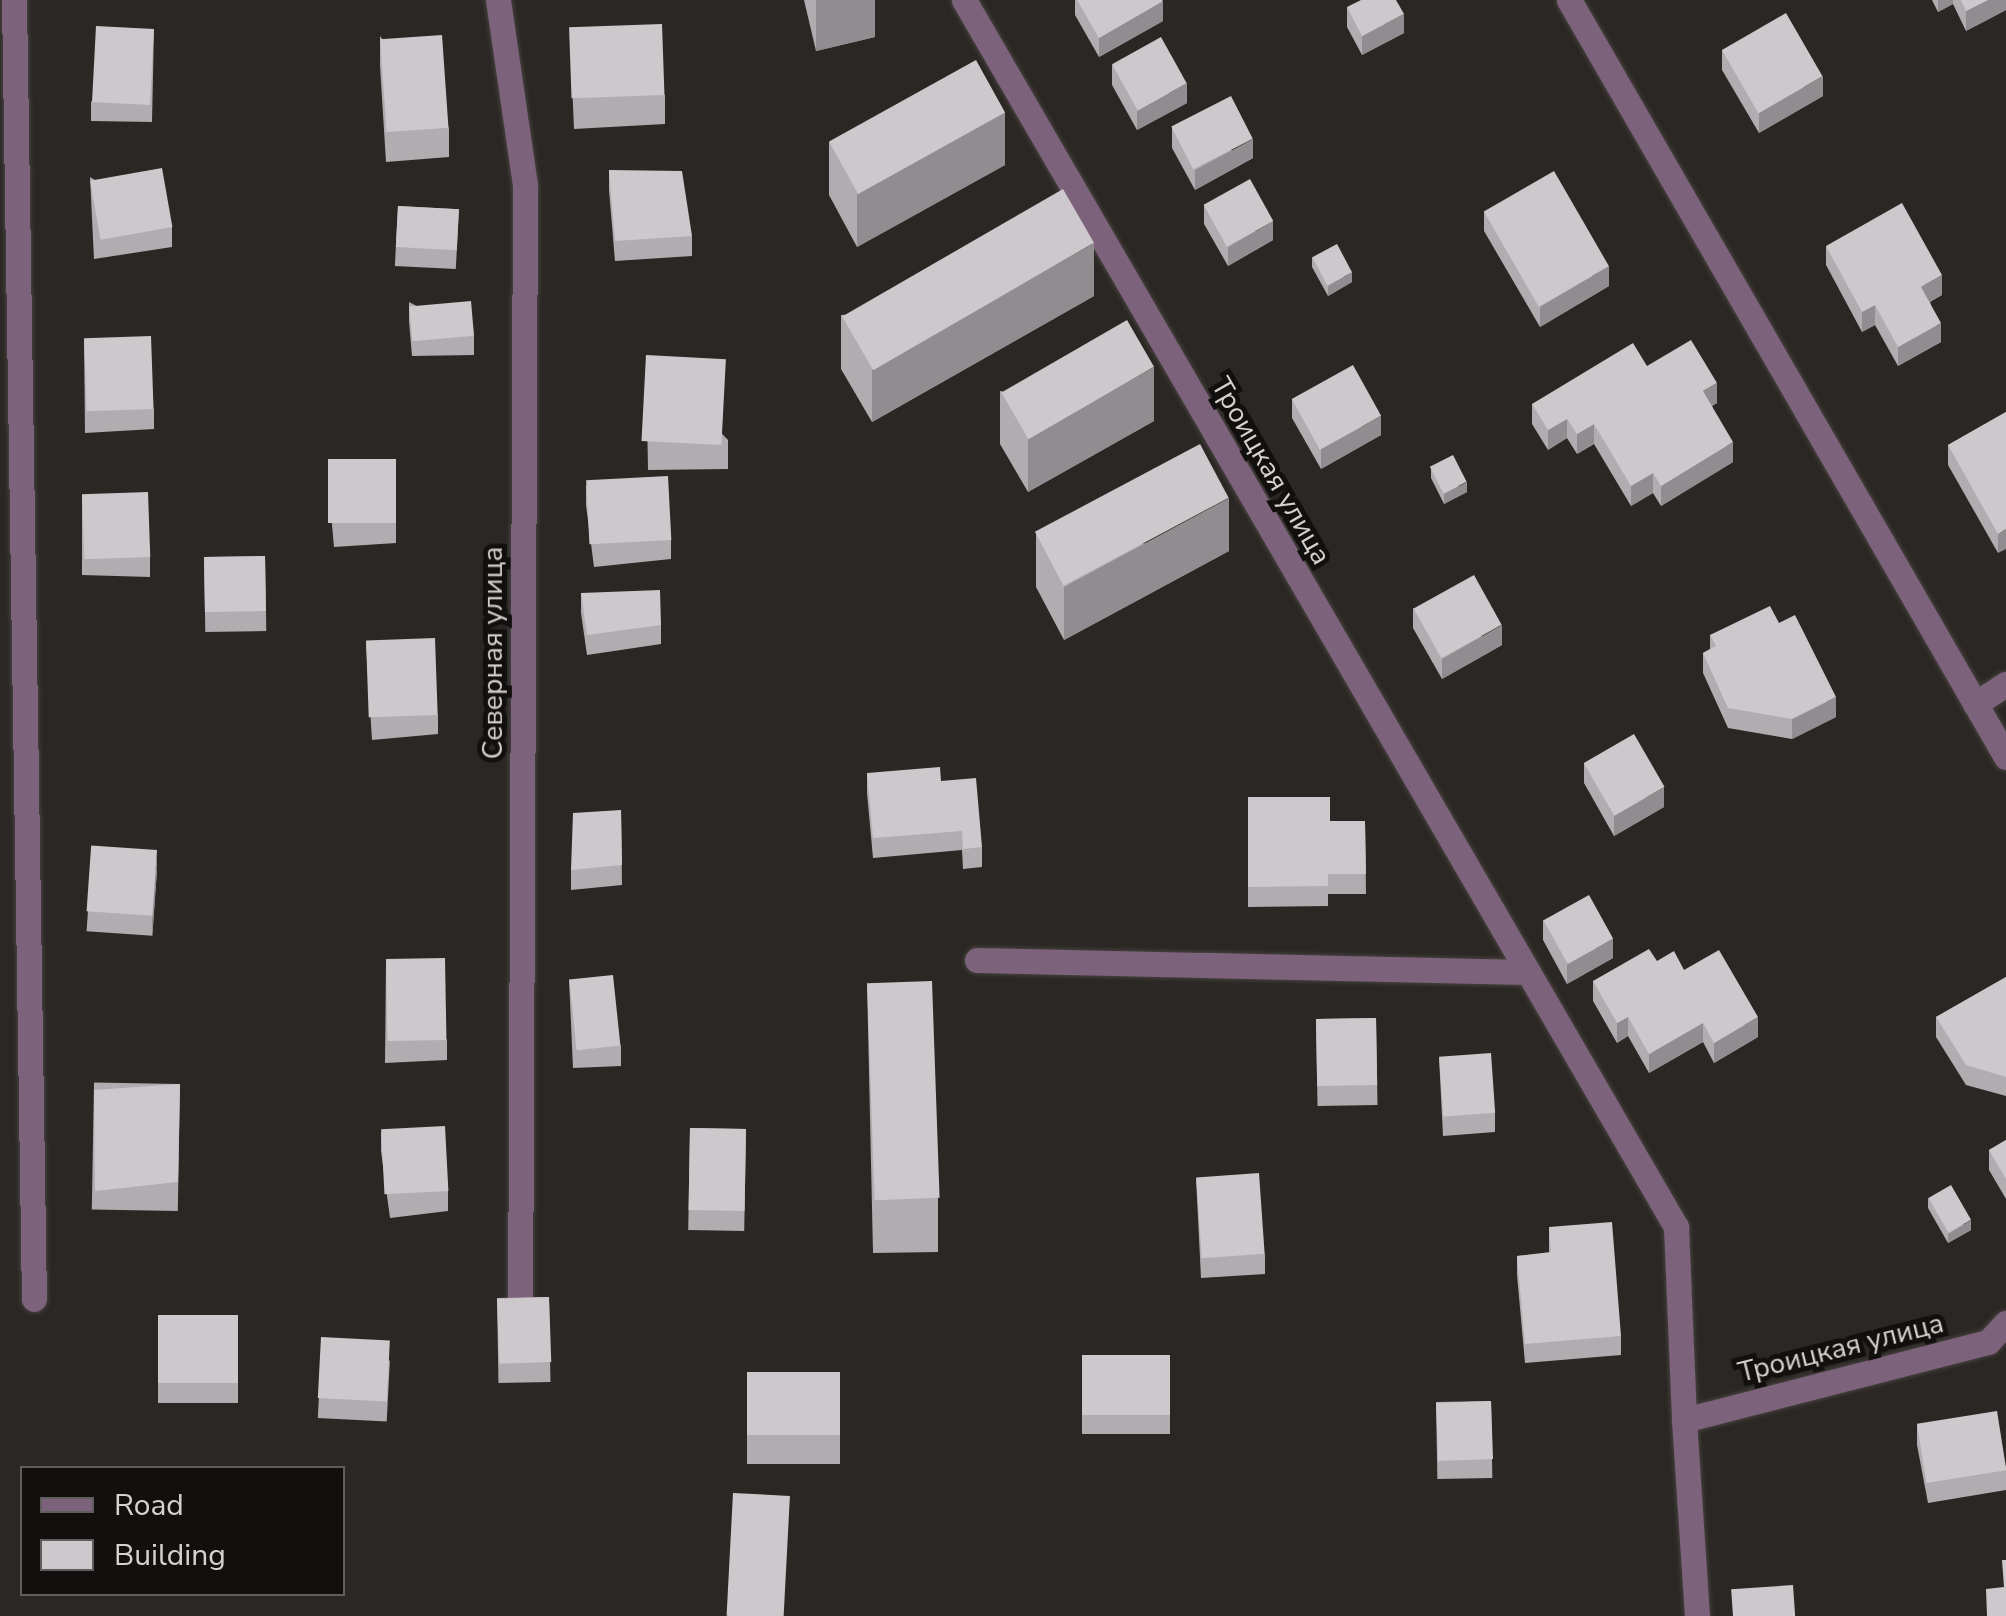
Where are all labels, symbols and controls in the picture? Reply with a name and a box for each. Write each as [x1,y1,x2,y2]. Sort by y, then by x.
street label: Троицкая улица [1204,371,1338,571]
street label: Северная улица [476,547,510,759]
street label: Троицкая улица [1735,1306,1947,1390]
legend [20,1466,345,1596]
text: Road [114,1485,184,1526]
text: Building [114,1535,226,1576]

